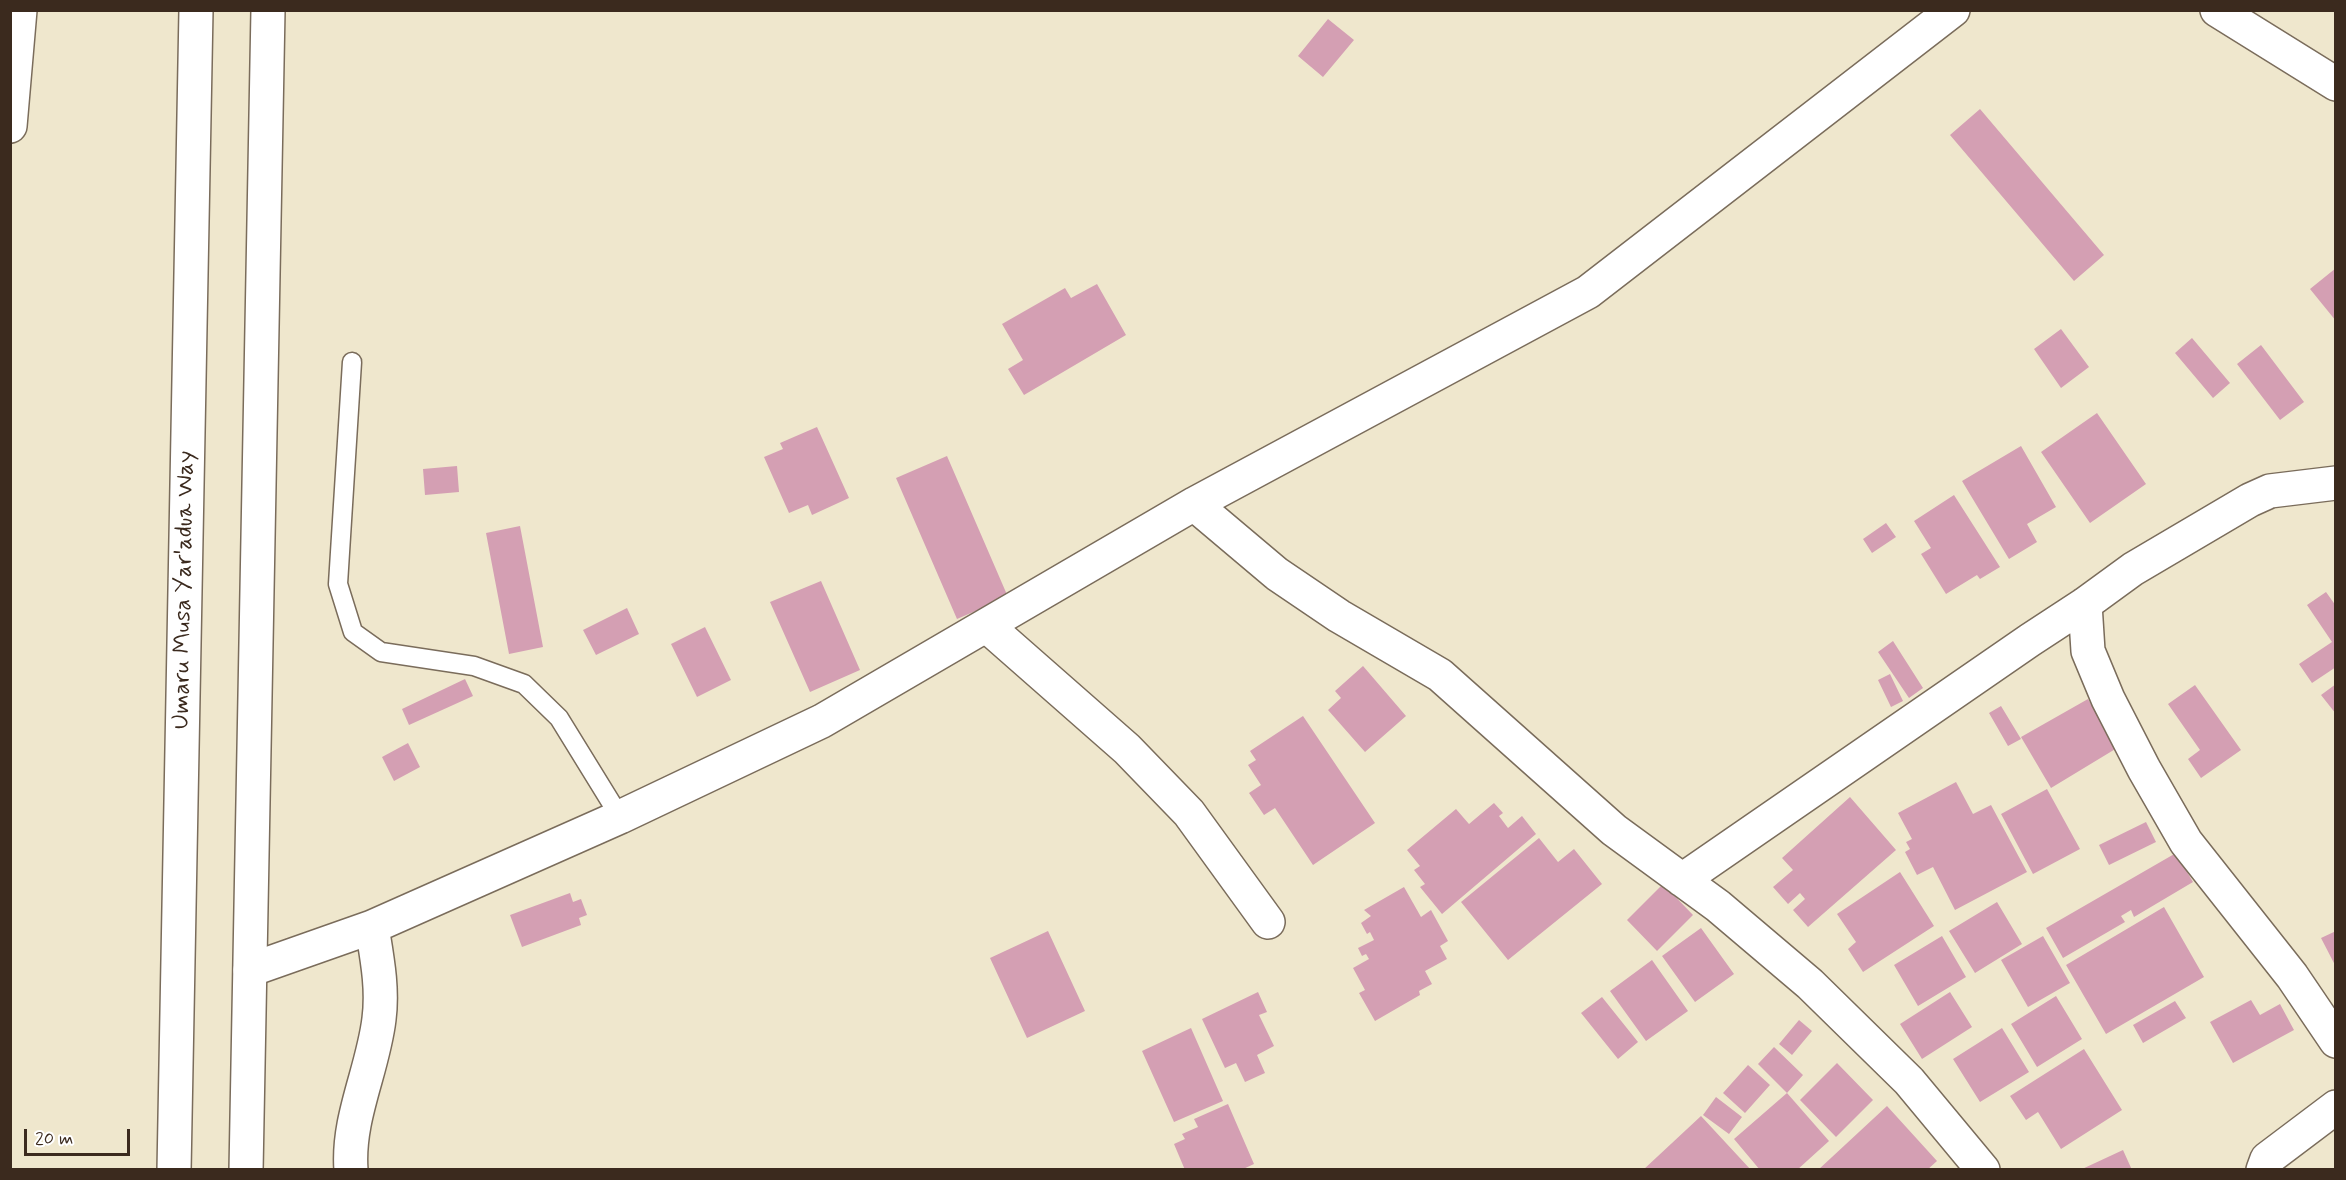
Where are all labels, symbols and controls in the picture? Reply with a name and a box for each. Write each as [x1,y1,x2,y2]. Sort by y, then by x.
street label: Umaru Musa Yar'adua Way [168,450,202,730]
scale bar [27,1117,134,1155]
text: 20 m [35,1127,73,1151]

